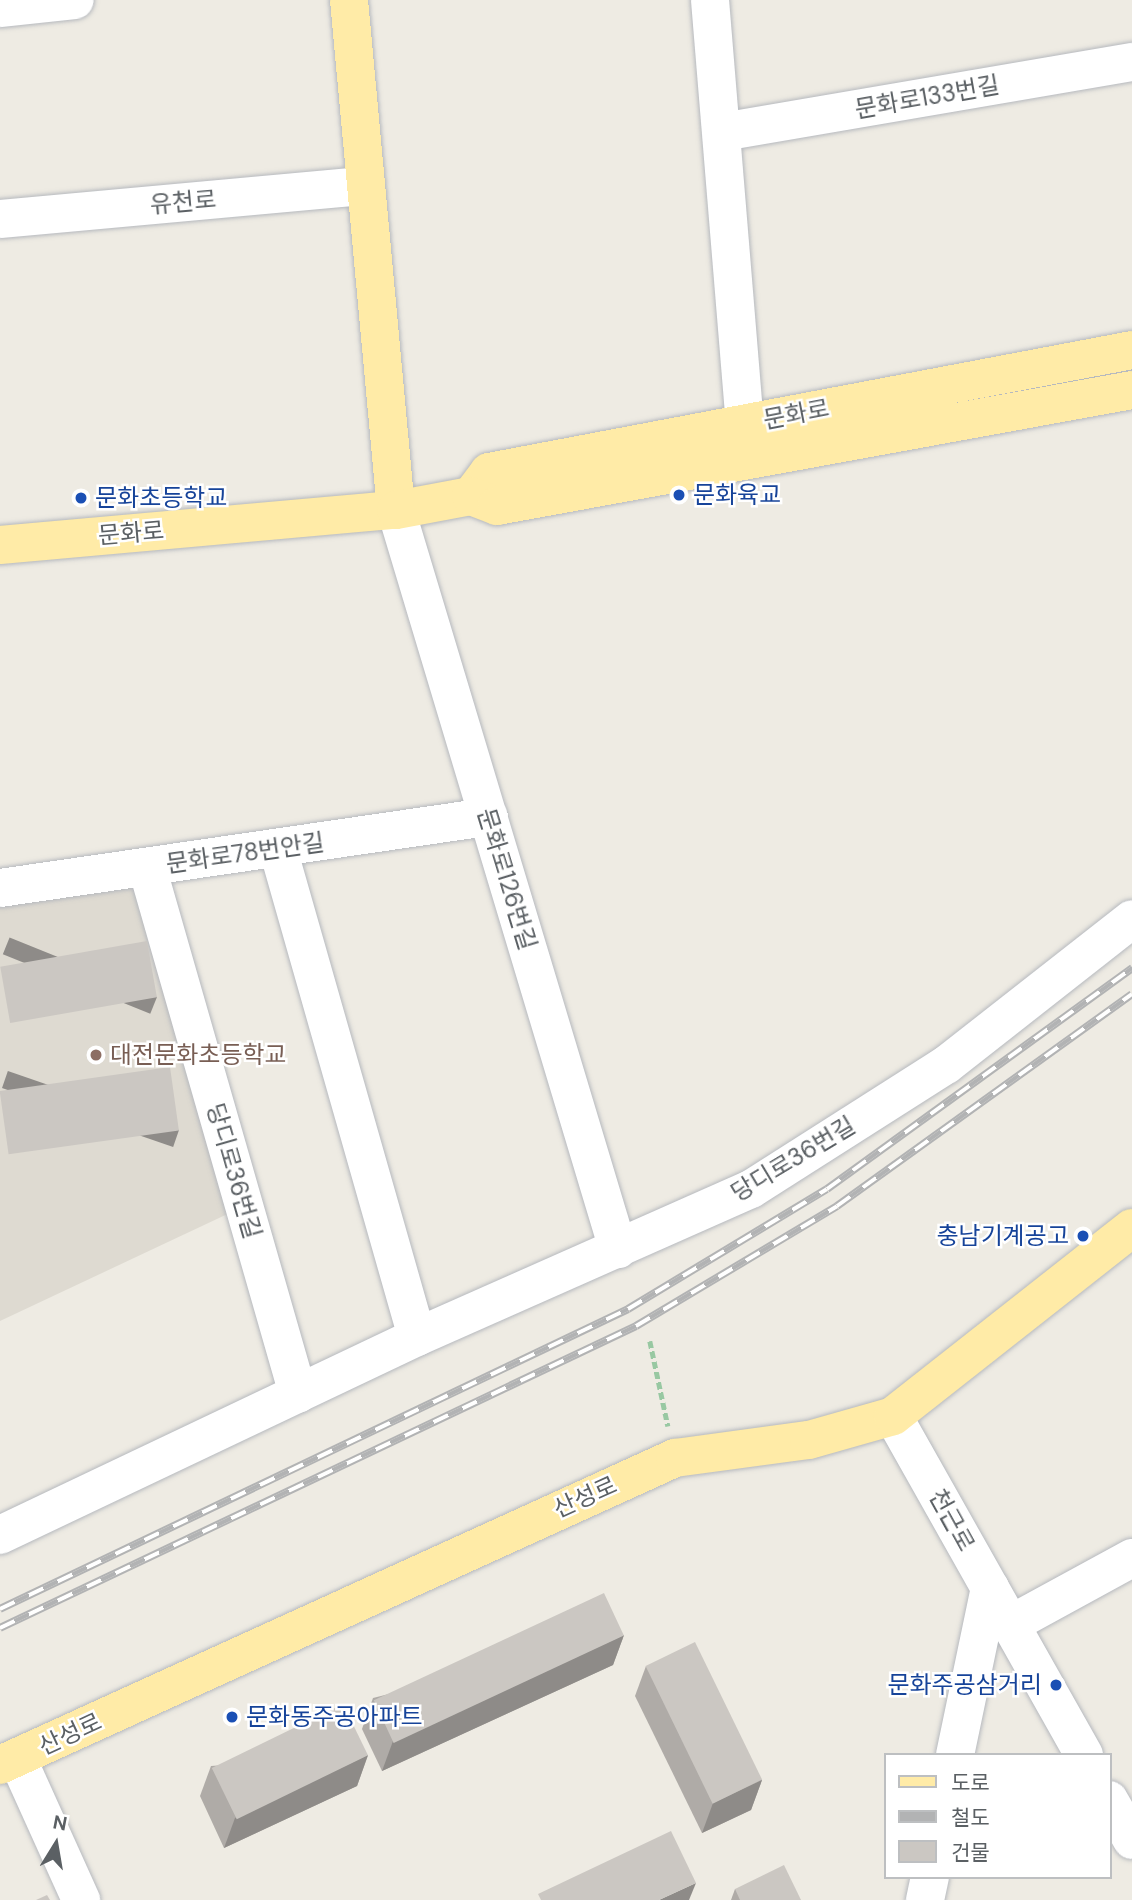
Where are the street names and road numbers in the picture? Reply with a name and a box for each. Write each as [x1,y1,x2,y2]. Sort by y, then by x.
street label: 문화로133번길 [852,70,1002,124]
street label: 유천로 [149,185,217,219]
street label: 문화로 [761,394,831,434]
street label: 문화로 [97,516,165,550]
street label: 문화로126번길 [472,805,542,953]
street label: 문화로78번안길 [164,828,326,878]
street label: 당디로36번길 [201,1100,267,1242]
street label: 당디로36번길 [726,1111,860,1207]
street label: 산성로 [549,1470,621,1524]
street label: 천근로 [923,1484,981,1556]
street label: 산성로 [34,1707,106,1761]

